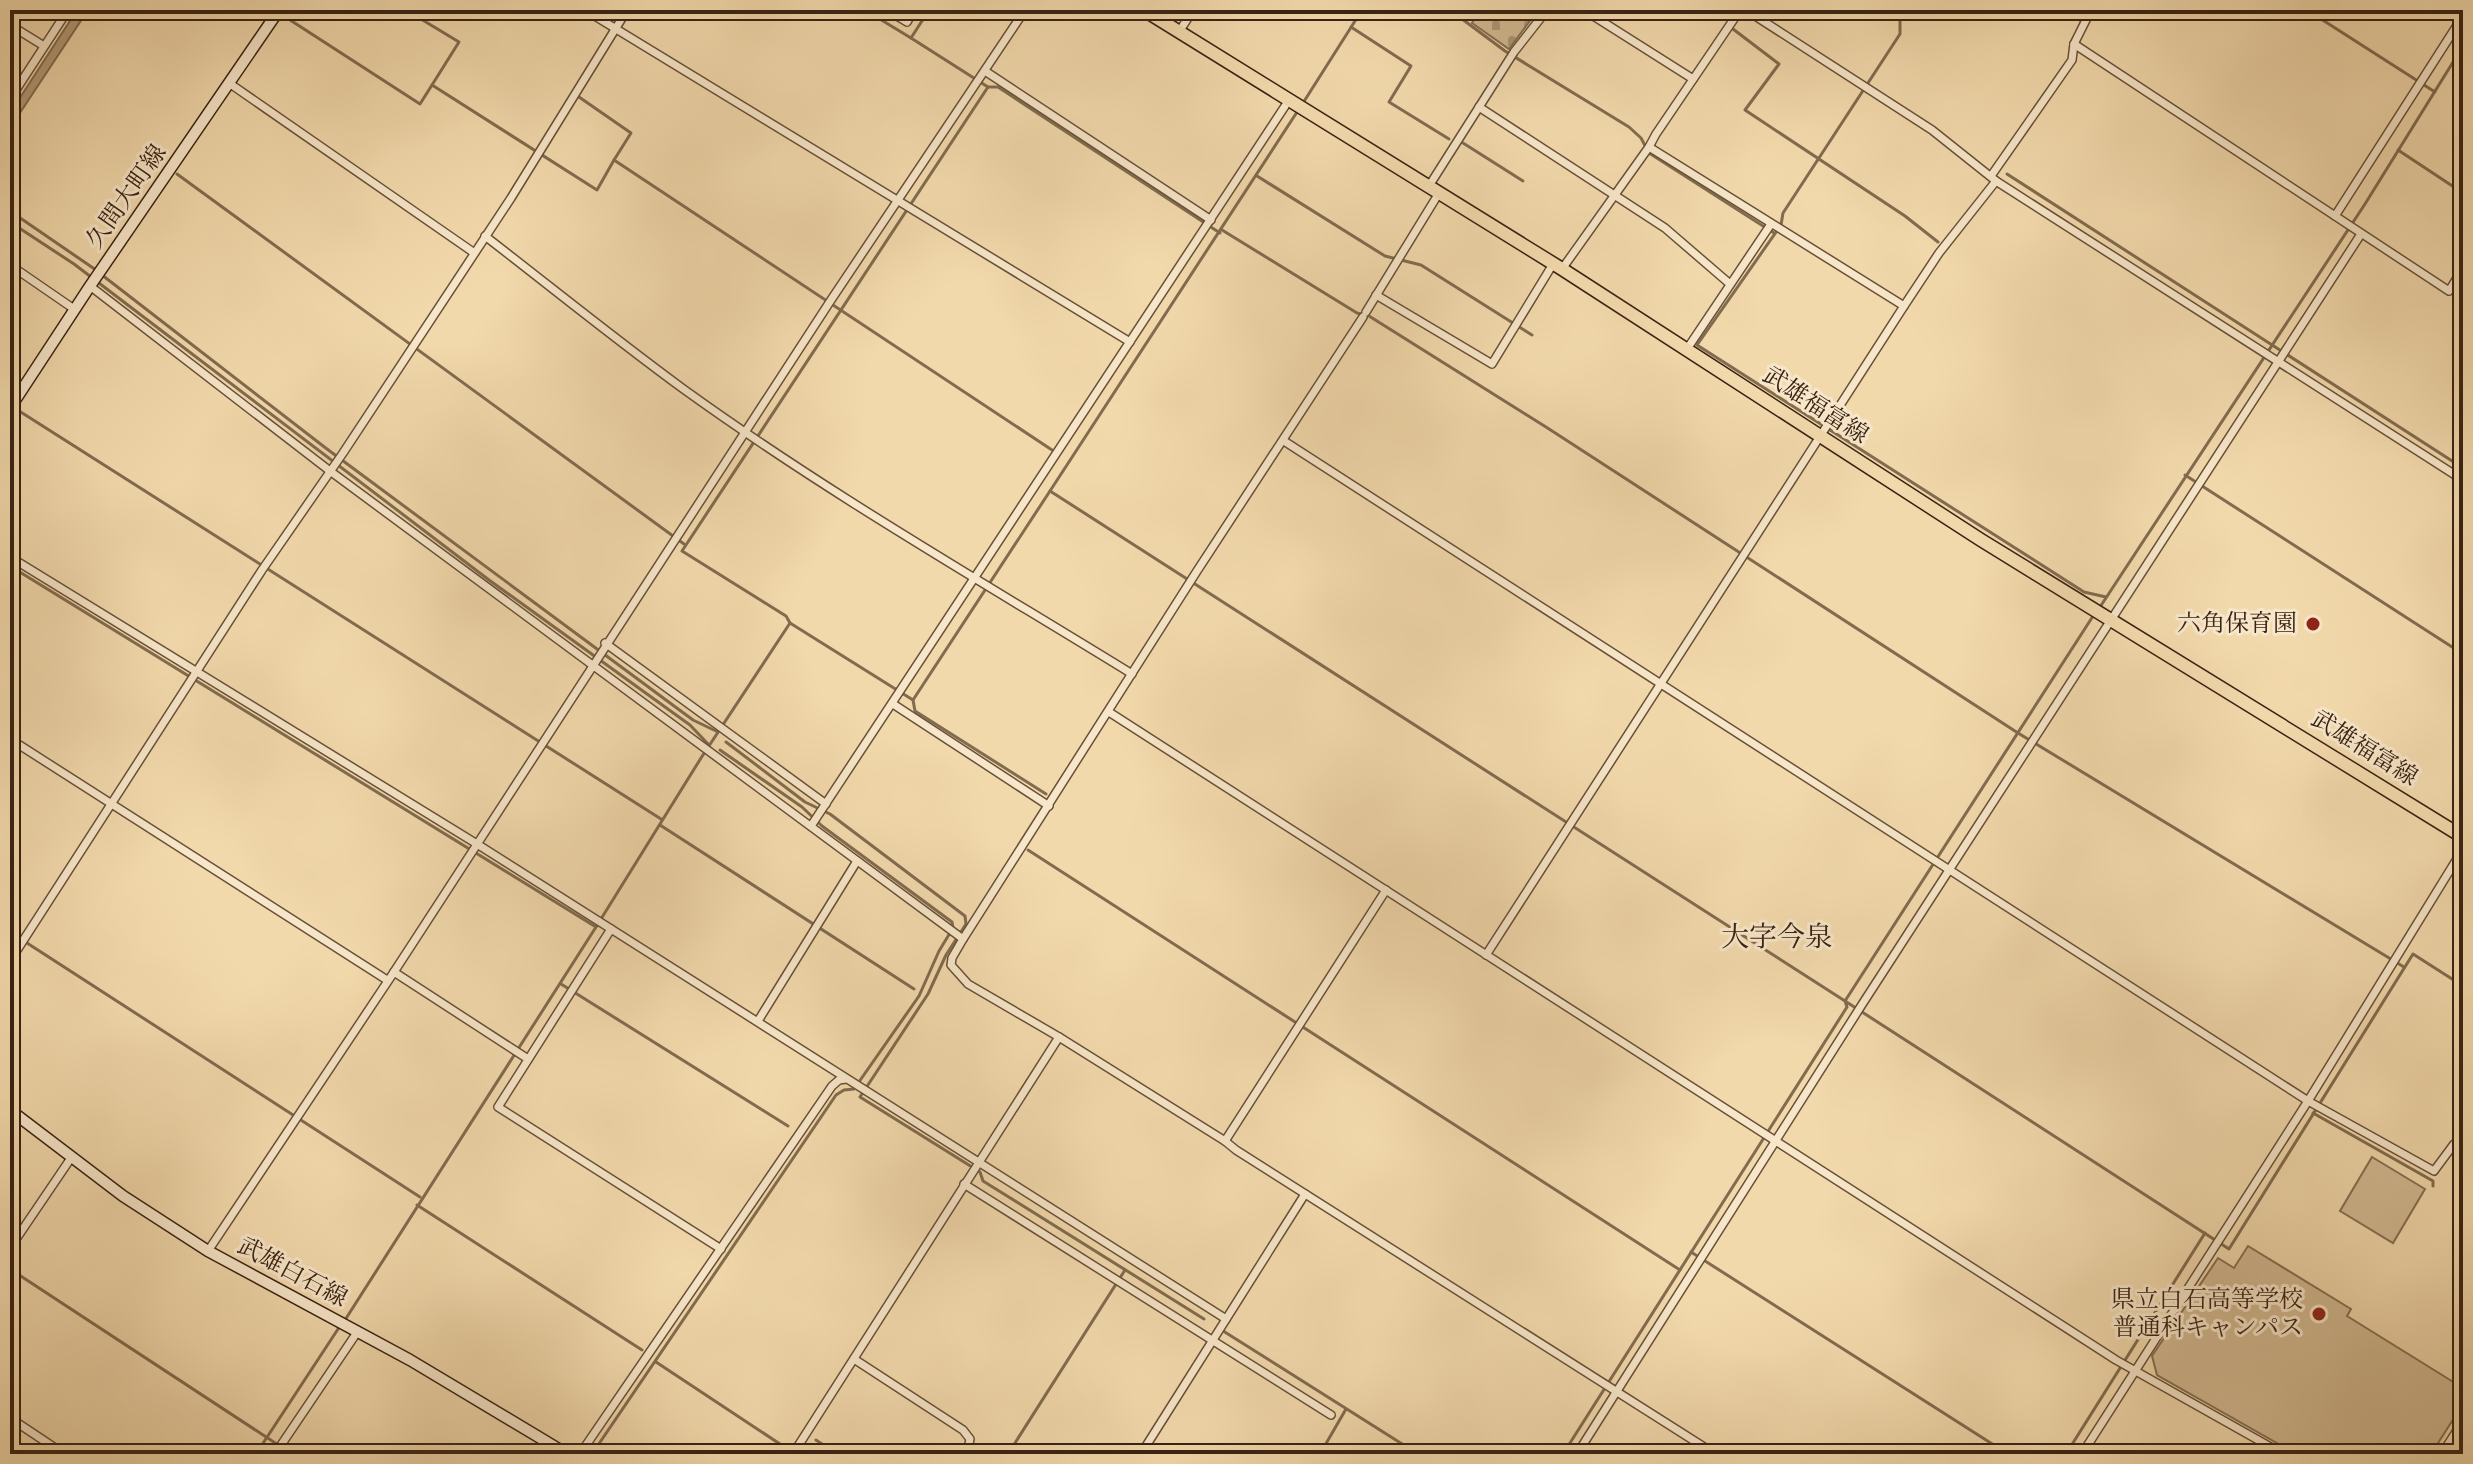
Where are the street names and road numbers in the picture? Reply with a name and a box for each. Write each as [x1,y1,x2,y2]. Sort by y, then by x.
street label: 久間大町線 [80,139,174,255]
street label: 武雄福富線 [1756,360,1874,452]
street label: 武雄福富線 [2305,704,2423,794]
street label: 武雄白石線 [232,1231,352,1315]

